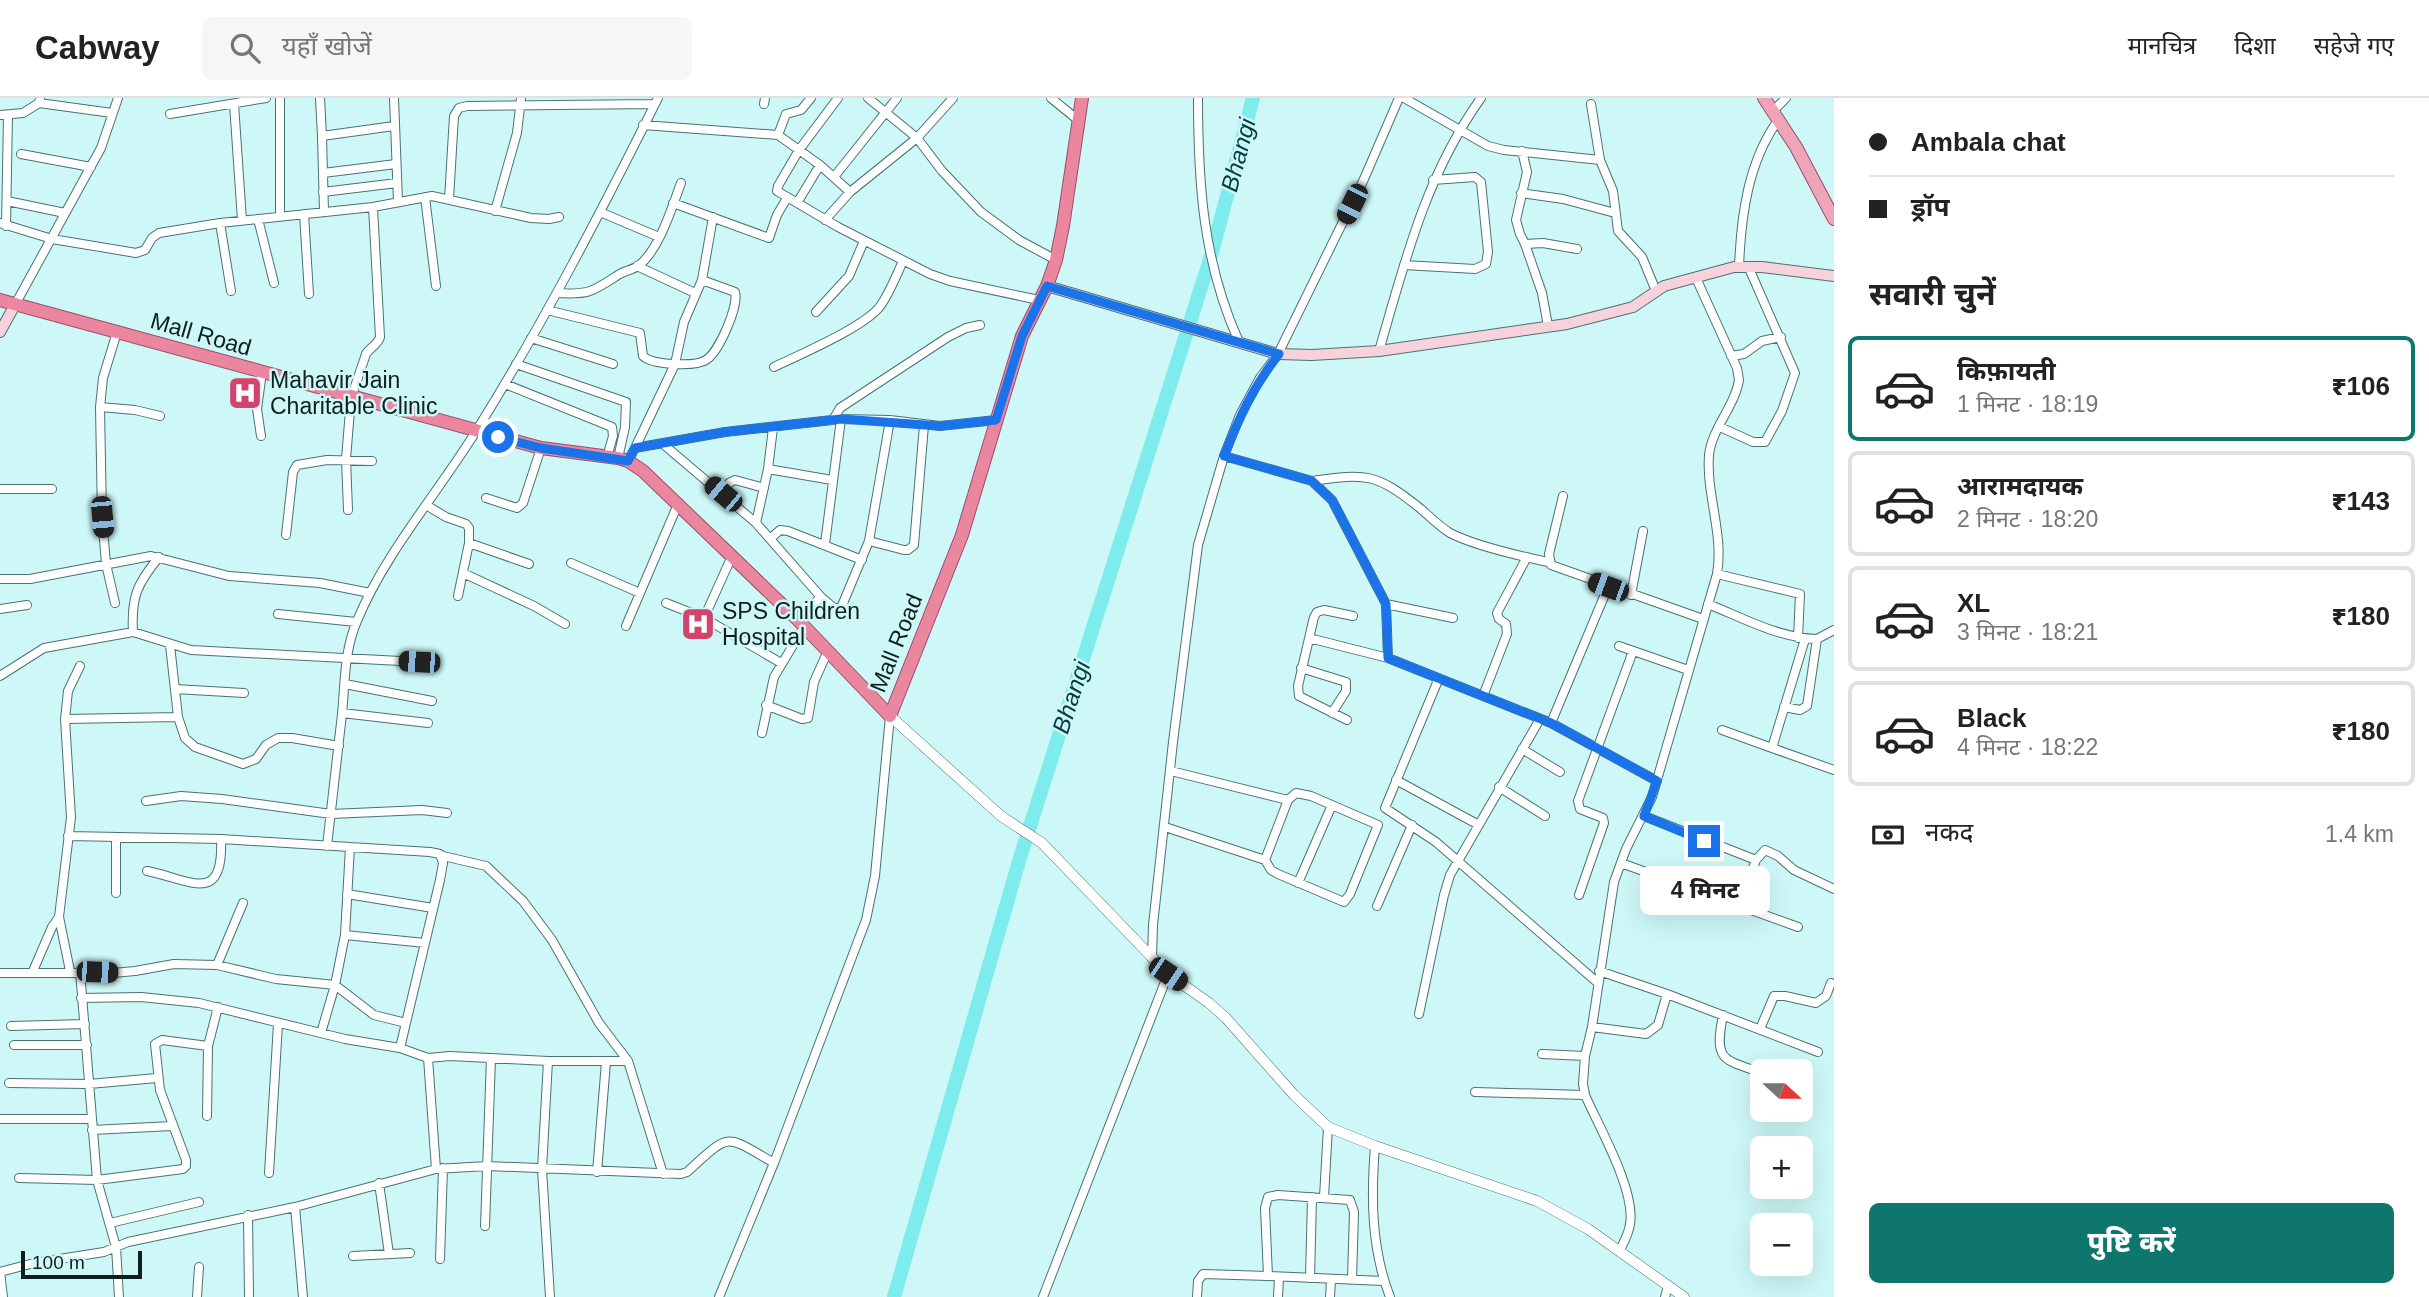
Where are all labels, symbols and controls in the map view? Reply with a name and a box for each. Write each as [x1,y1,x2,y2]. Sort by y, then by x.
search box [202,17,692,80]
text: Cabway [35,29,160,66]
icon: search [226,29,264,67]
text: यहाँ खोजें [282,31,372,61]
text: मानचित्र [2128,32,2196,59]
text: दिशा [2234,32,2276,59]
text: सहेजे गए [2314,32,2394,59]
water label: Bhangi [1215,115,1261,195]
text: Ambala chat [1911,127,2066,157]
car [1334,181,1371,227]
text: ड्रॉप [1911,192,1949,222]
text: सवारी चुनें [1869,276,1996,312]
street label: Mall Road [148,307,254,361]
text: किफ़ायती [1957,356,2056,386]
icon: car [1873,357,1936,420]
place label: Mahavir Jain Charitable Clinic [270,367,437,419]
text: ₹106 [2332,371,2390,401]
hospital icon: Mahavir Jain Charitable Clinic [226,374,264,412]
text: 1 मिनट · 18:19 [1957,391,2098,417]
route start [482,421,514,453]
text: आरामदायक [1957,471,2083,501]
car [701,472,746,516]
icon: car [1873,472,1936,535]
text: ₹143 [2332,486,2390,516]
car [90,495,115,539]
text: 2 मिनट · 18:20 [1957,506,2098,532]
car [1585,570,1632,604]
icon: car [1873,587,1936,650]
text: XL [1957,588,1990,618]
street label: Mall Road [865,590,927,696]
place label: SPS Children Hospital [722,598,860,650]
text: ₹180 [2332,601,2390,631]
hospital icon: SPS Children Hospital [679,605,717,643]
text: 3 मिनट · 18:21 [1957,619,2098,645]
car [398,650,441,674]
water label: Bhangi [1047,657,1096,737]
icon: car [1873,702,1936,765]
text: Black [1957,703,2026,733]
text: ₹180 [2332,716,2390,746]
text: 4 मिनट · 18:22 [1957,734,2098,760]
icon: cash [1869,816,1907,854]
text: नकद [1925,817,1973,847]
text: 1.4 km [2325,821,2394,847]
route end [1688,825,1720,857]
callout: 4 मिनट [1639,866,1769,914]
text: 4 मिनट [1671,877,1739,903]
car [1145,954,1192,994]
car [76,961,119,983]
north arrow [1750,1059,1813,1122]
map controls [1750,1059,1813,1276]
button: + [1750,1136,1813,1199]
button: पुष्टि करें [1869,1203,2394,1283]
button: − [1750,1213,1813,1276]
scale bar [21,1248,142,1280]
text: 100 m [32,1252,85,1273]

